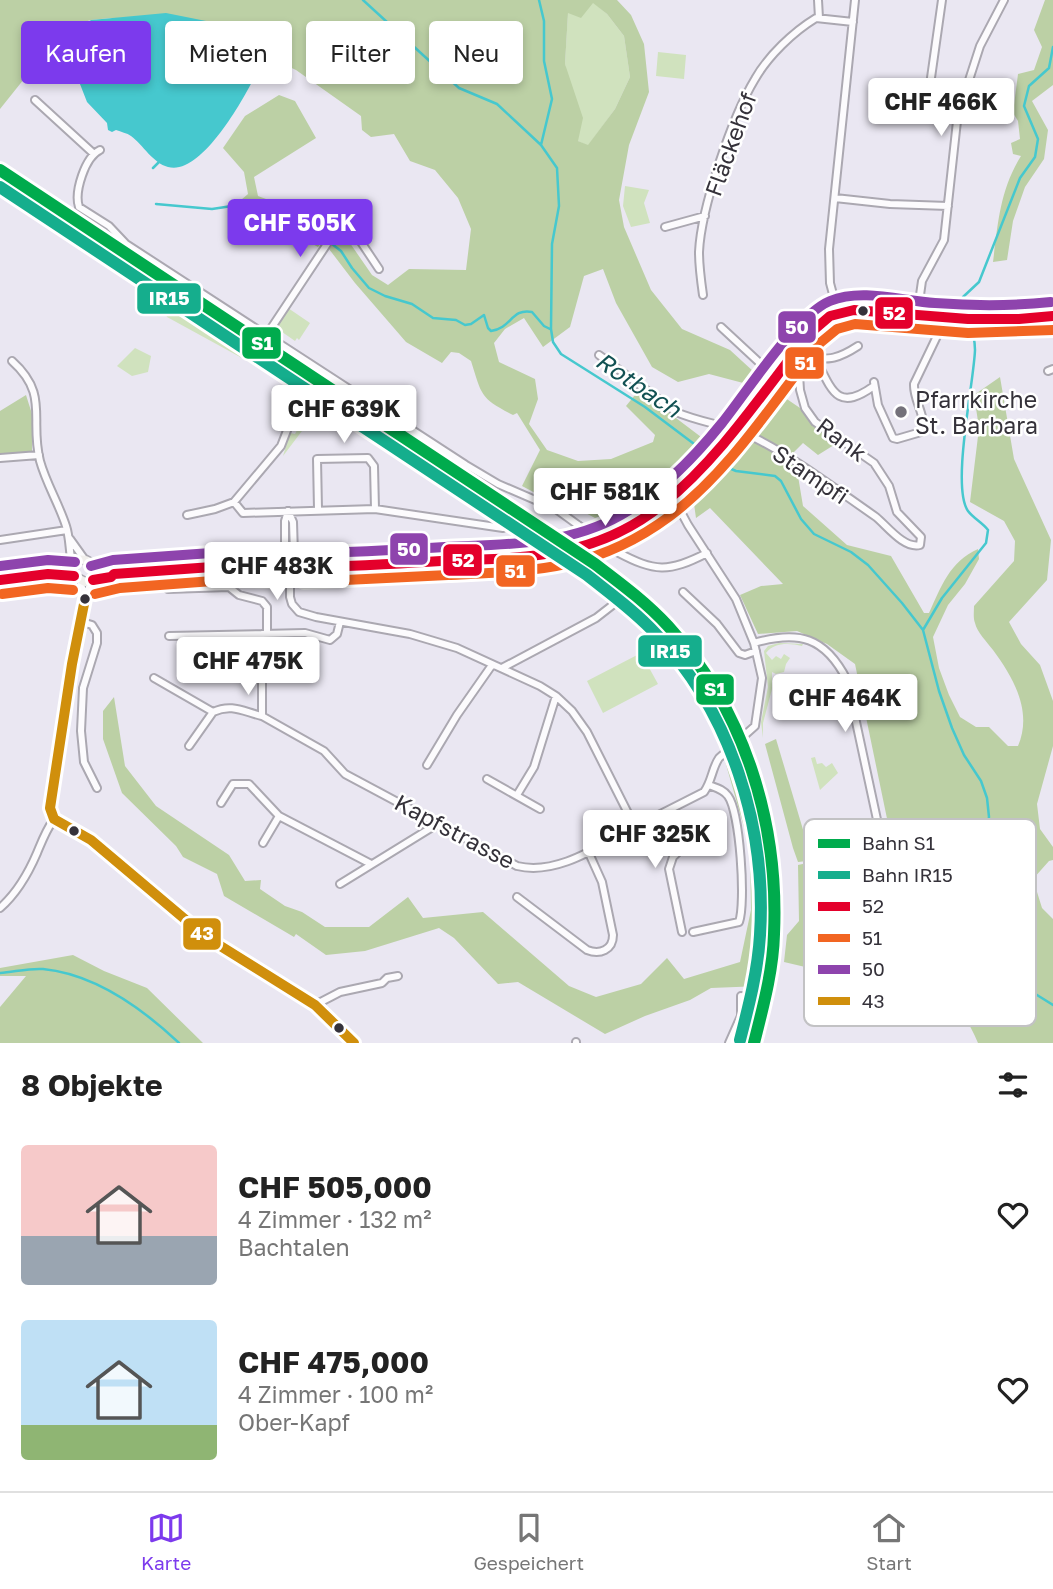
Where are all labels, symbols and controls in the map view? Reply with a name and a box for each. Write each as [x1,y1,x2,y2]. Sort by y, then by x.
chip: Kaufen [21,21,151,84]
chip: Mieten [165,21,292,84]
chip: Filter [306,21,415,84]
chip: Neu [429,21,523,84]
pin: CHF 466K [869,78,1013,138]
text: CHF 466K [884,87,998,115]
street label: Fläckehof [698,88,762,200]
pin: CHF 505K [228,200,372,259]
text: CHF 505K [244,208,356,236]
line badge: IR15 [136,282,202,315]
text: IR15 [148,286,190,309]
line badge: 52 [874,296,914,330]
text: 52 [882,301,906,324]
unlabelled marker [856,304,870,318]
line badge: 50 [777,310,817,344]
text: 50 [785,315,809,338]
line badge: S1 [241,326,282,360]
text: S1 [251,331,273,354]
water label: Rotbach [591,345,688,424]
line badge: 51 [784,346,825,380]
text: 51 [794,351,816,374]
place label: Pfarrkirche St. Barbara [915,385,1038,439]
pin: CHF 639K [272,386,416,445]
text: CHF 639K [287,394,401,422]
marker: Pfarrkirche St. Barbara [893,404,909,420]
street label: Rank [811,411,873,467]
street label: Stampfi [768,439,854,509]
pin: CHF 581K [533,468,677,528]
text: CHF 581K [550,477,660,505]
line badge: 50 [389,532,429,566]
text: 50 [397,537,421,560]
pin: CHF 483K [205,542,349,602]
line badge: 52 [442,543,483,577]
text: 52 [451,548,475,571]
text: CHF 483K [220,551,334,579]
line badge: 51 [495,554,536,588]
text: 51 [504,559,526,582]
unlabelled marker [78,592,92,606]
line badge: IR15 [637,634,703,668]
pin: CHF 475K [176,638,320,697]
text: IR15 [649,639,691,662]
text: CHF 475K [193,646,303,674]
line badge: S1 [695,673,735,706]
pin: CHF 464K [773,674,917,734]
text: S1 [704,677,726,700]
text: CHF 464K [788,683,902,711]
street label: Kapfstrasse [390,788,520,874]
pin: CHF 325K [583,810,727,870]
text: CHF 325K [599,819,711,847]
legend [804,819,1036,1026]
unlabelled marker [67,824,81,838]
text: Bahn S1 [862,831,935,854]
text: Bahn IR15 [862,863,953,886]
text: 52 [862,894,884,917]
line badge: 43 [182,917,222,951]
text: 43 [190,921,214,944]
text: 51 [862,926,882,949]
text: 50 [862,957,885,980]
text: 43 [862,989,885,1012]
unlabelled marker [332,1021,346,1035]
icon: filters [994,1066,1032,1104]
text: 8 Objekte [21,1067,163,1103]
text: CHF 505,000 [238,1169,432,1205]
icon: home [77,1173,161,1257]
icon: heart [994,1196,1032,1234]
text: 4 Zimmer · 132 m² [238,1205,432,1233]
text: Bachtalen [238,1233,350,1261]
text: CHF 475,000 [238,1344,429,1380]
icon: home [77,1348,161,1432]
icon: heart [994,1371,1032,1409]
text: 4 Zimmer · 100 m² [238,1380,433,1408]
text: Ober-Kapf [238,1408,350,1436]
tab: Karte [141,1509,191,1574]
tab: Gespeichert [473,1509,584,1574]
tab: Start [866,1509,912,1574]

